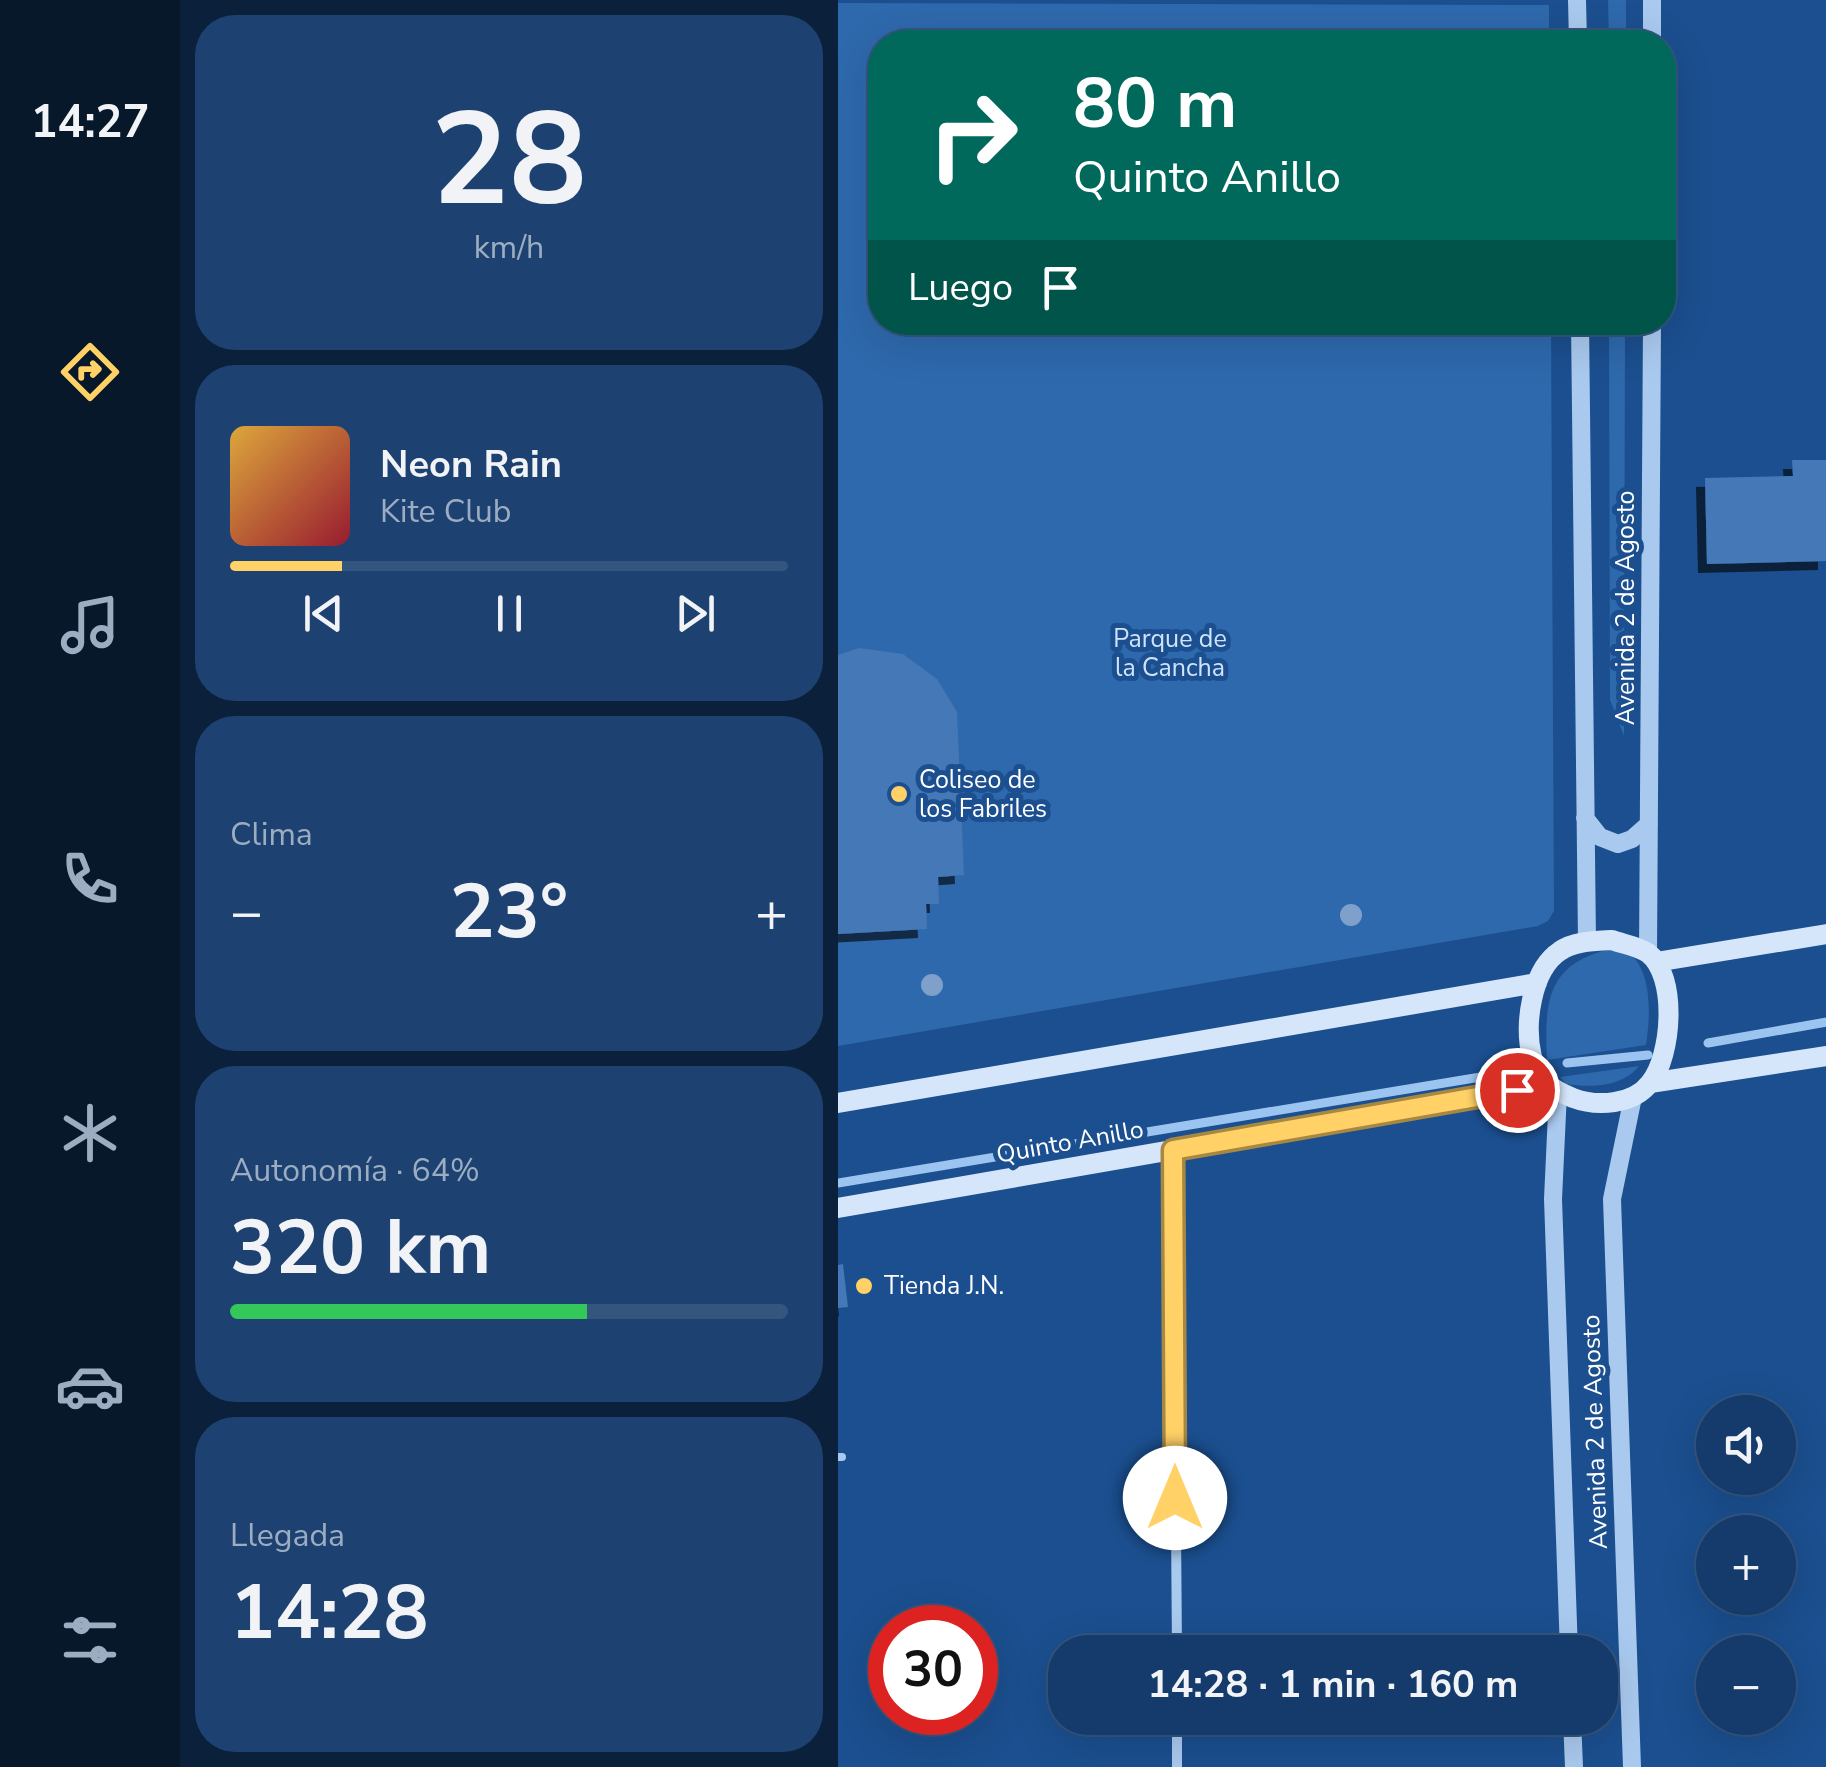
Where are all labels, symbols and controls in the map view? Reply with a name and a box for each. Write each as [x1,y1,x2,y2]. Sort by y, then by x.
text: 80 m [1073,56,1237,152]
icon: right [908,70,1038,200]
text: 28 [431,72,587,249]
text: 14:27 [30,92,150,153]
text: Quinto Anillo [1073,147,1341,208]
text: km/h [474,226,544,269]
icon: arrive [1033,260,1088,315]
text: Luego [908,262,1013,313]
icon: directions [55,337,125,407]
text: Neon Rain [380,439,562,490]
text: Kite Club [380,490,511,533]
street label: Avenida 2 de Agosto [1609,491,1643,725]
icon: previous [296,586,351,641]
icon: pause [482,586,537,641]
icon: next [668,586,723,641]
icon: music [55,590,125,660]
park label: Parque de la Cancha [1113,622,1227,685]
place label: Coliseo de los Fabriles [919,763,1047,826]
marker: Coliseo de los Fabriles [888,783,910,805]
text: Clima [230,813,313,856]
icon: phone [55,844,125,914]
text: 23° [450,861,568,963]
text: − [230,875,263,950]
text: + [755,875,788,950]
pin [1475,1048,1560,1133]
icon: arrive [1490,1063,1545,1118]
icon: climate [55,1098,125,1168]
street label: Quinto Anillo [994,1112,1146,1172]
text: Autonomía · 64% [230,1149,480,1192]
text: 320 km [230,1197,491,1299]
place label: Tienda J.N. [884,1269,1004,1303]
marker: Tienda J.N. [853,1275,875,1297]
street label: Avenida 2 de Agosto [1574,1314,1616,1550]
icon: car [55,1351,125,1421]
map controls [1696,1395,1796,1735]
button: sound [1696,1395,1796,1495]
position arrow [1123,1446,1227,1550]
text: Llegada [230,1514,345,1557]
button: + [1696,1515,1796,1615]
text: 14:28 [230,1562,429,1664]
icon: filters [55,1605,125,1675]
speed limit sign: 30 [868,1605,998,1735]
button: − [1696,1635,1796,1735]
text: 14:28 · 1 min · 160 m [1148,1659,1518,1710]

